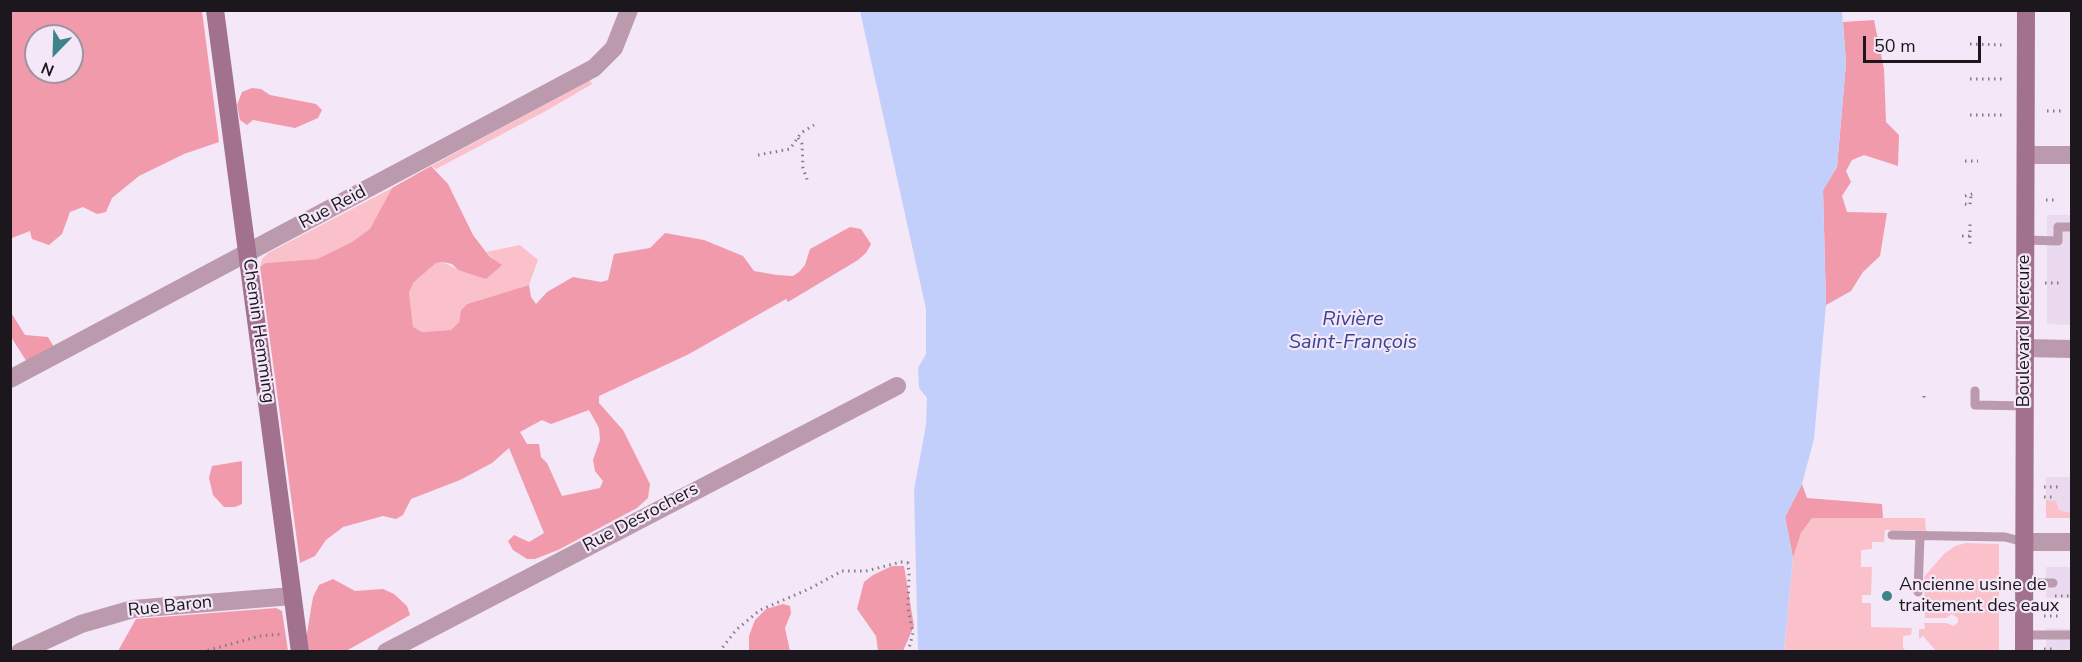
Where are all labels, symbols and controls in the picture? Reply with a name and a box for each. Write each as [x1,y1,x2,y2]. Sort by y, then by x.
north arrow [24,24,84,84]
scale bar [1866,24,1984,62]
text: 50 m [1874,34,1916,58]
text: N [38,56,58,81]
street label: Rue Reid [296,181,370,235]
street label: Boulevard Mercure [2014,255,2036,407]
street label: Chemin Hemming [237,258,279,404]
water label: Rivière Saint-François [1289,308,1417,355]
street label: Rue Desrochers [580,479,702,557]
place label: Ancienne usine de traitement des eaux [1899,575,2059,618]
marker: Ancienne usine de traitement des eaux [1880,589,1894,603]
street label: Rue Baron [127,592,213,622]

